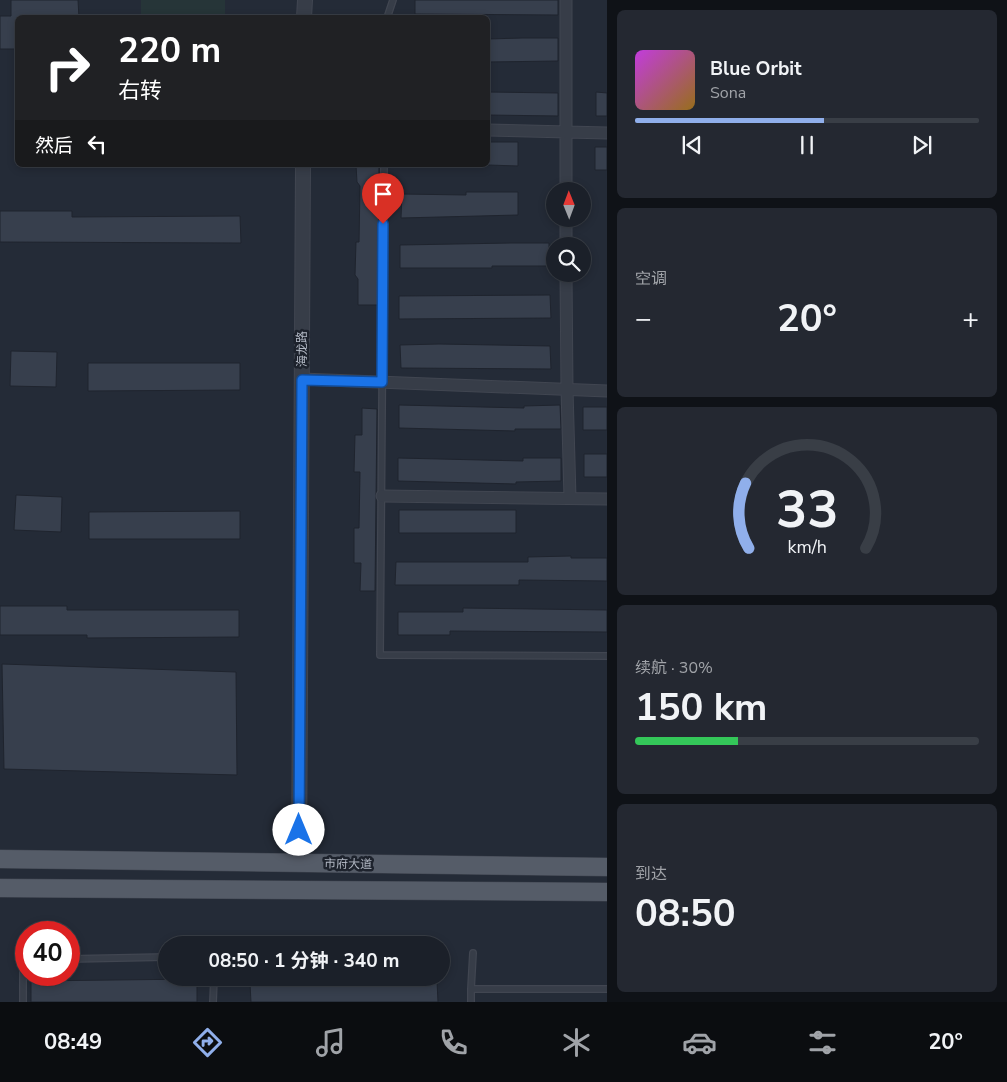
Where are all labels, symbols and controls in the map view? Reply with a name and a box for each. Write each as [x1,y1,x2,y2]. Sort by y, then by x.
text: 220 m [118,27,221,74]
icon: right [35,35,100,100]
text: Blue Orbit [710,56,801,82]
text: 右转 [118,76,162,106]
text: Sona [710,82,746,104]
icon: left [83,130,111,158]
icon: previous [678,131,706,159]
icon: pause [793,131,821,159]
icon: next [908,131,936,159]
text: 然后 [35,133,73,159]
pin [362,173,404,224]
icon: arrive [369,180,397,208]
north arrow [546,182,591,228]
map controls [546,182,591,282]
button: search [546,237,591,282]
text: 空调 [635,268,667,290]
text: 20° [777,293,837,344]
text: − [635,300,652,338]
text: + [962,300,979,338]
street label: 海龙路 [294,331,310,367]
text: 33 [776,474,838,545]
text: km/h [787,535,827,559]
text: 续航 · 30% [635,657,713,679]
text: 150 km [635,682,767,733]
position arrow [272,803,324,855]
street label: 市府大道 [324,856,372,872]
text: 到达 [635,863,667,885]
text: 08:50 [635,888,736,939]
speed limit sign: 40 [15,921,80,986]
text: 08:50 · 1 分钟 · 340 m [209,948,399,974]
icon: directions [190,1025,225,1060]
icon: music [313,1025,348,1060]
icon: phone [436,1025,471,1060]
icon: climate [559,1025,594,1060]
icon: car [682,1025,717,1060]
icon: filters [805,1025,840,1060]
text: 08:49 [44,1027,102,1057]
text: 20° [928,1027,963,1057]

